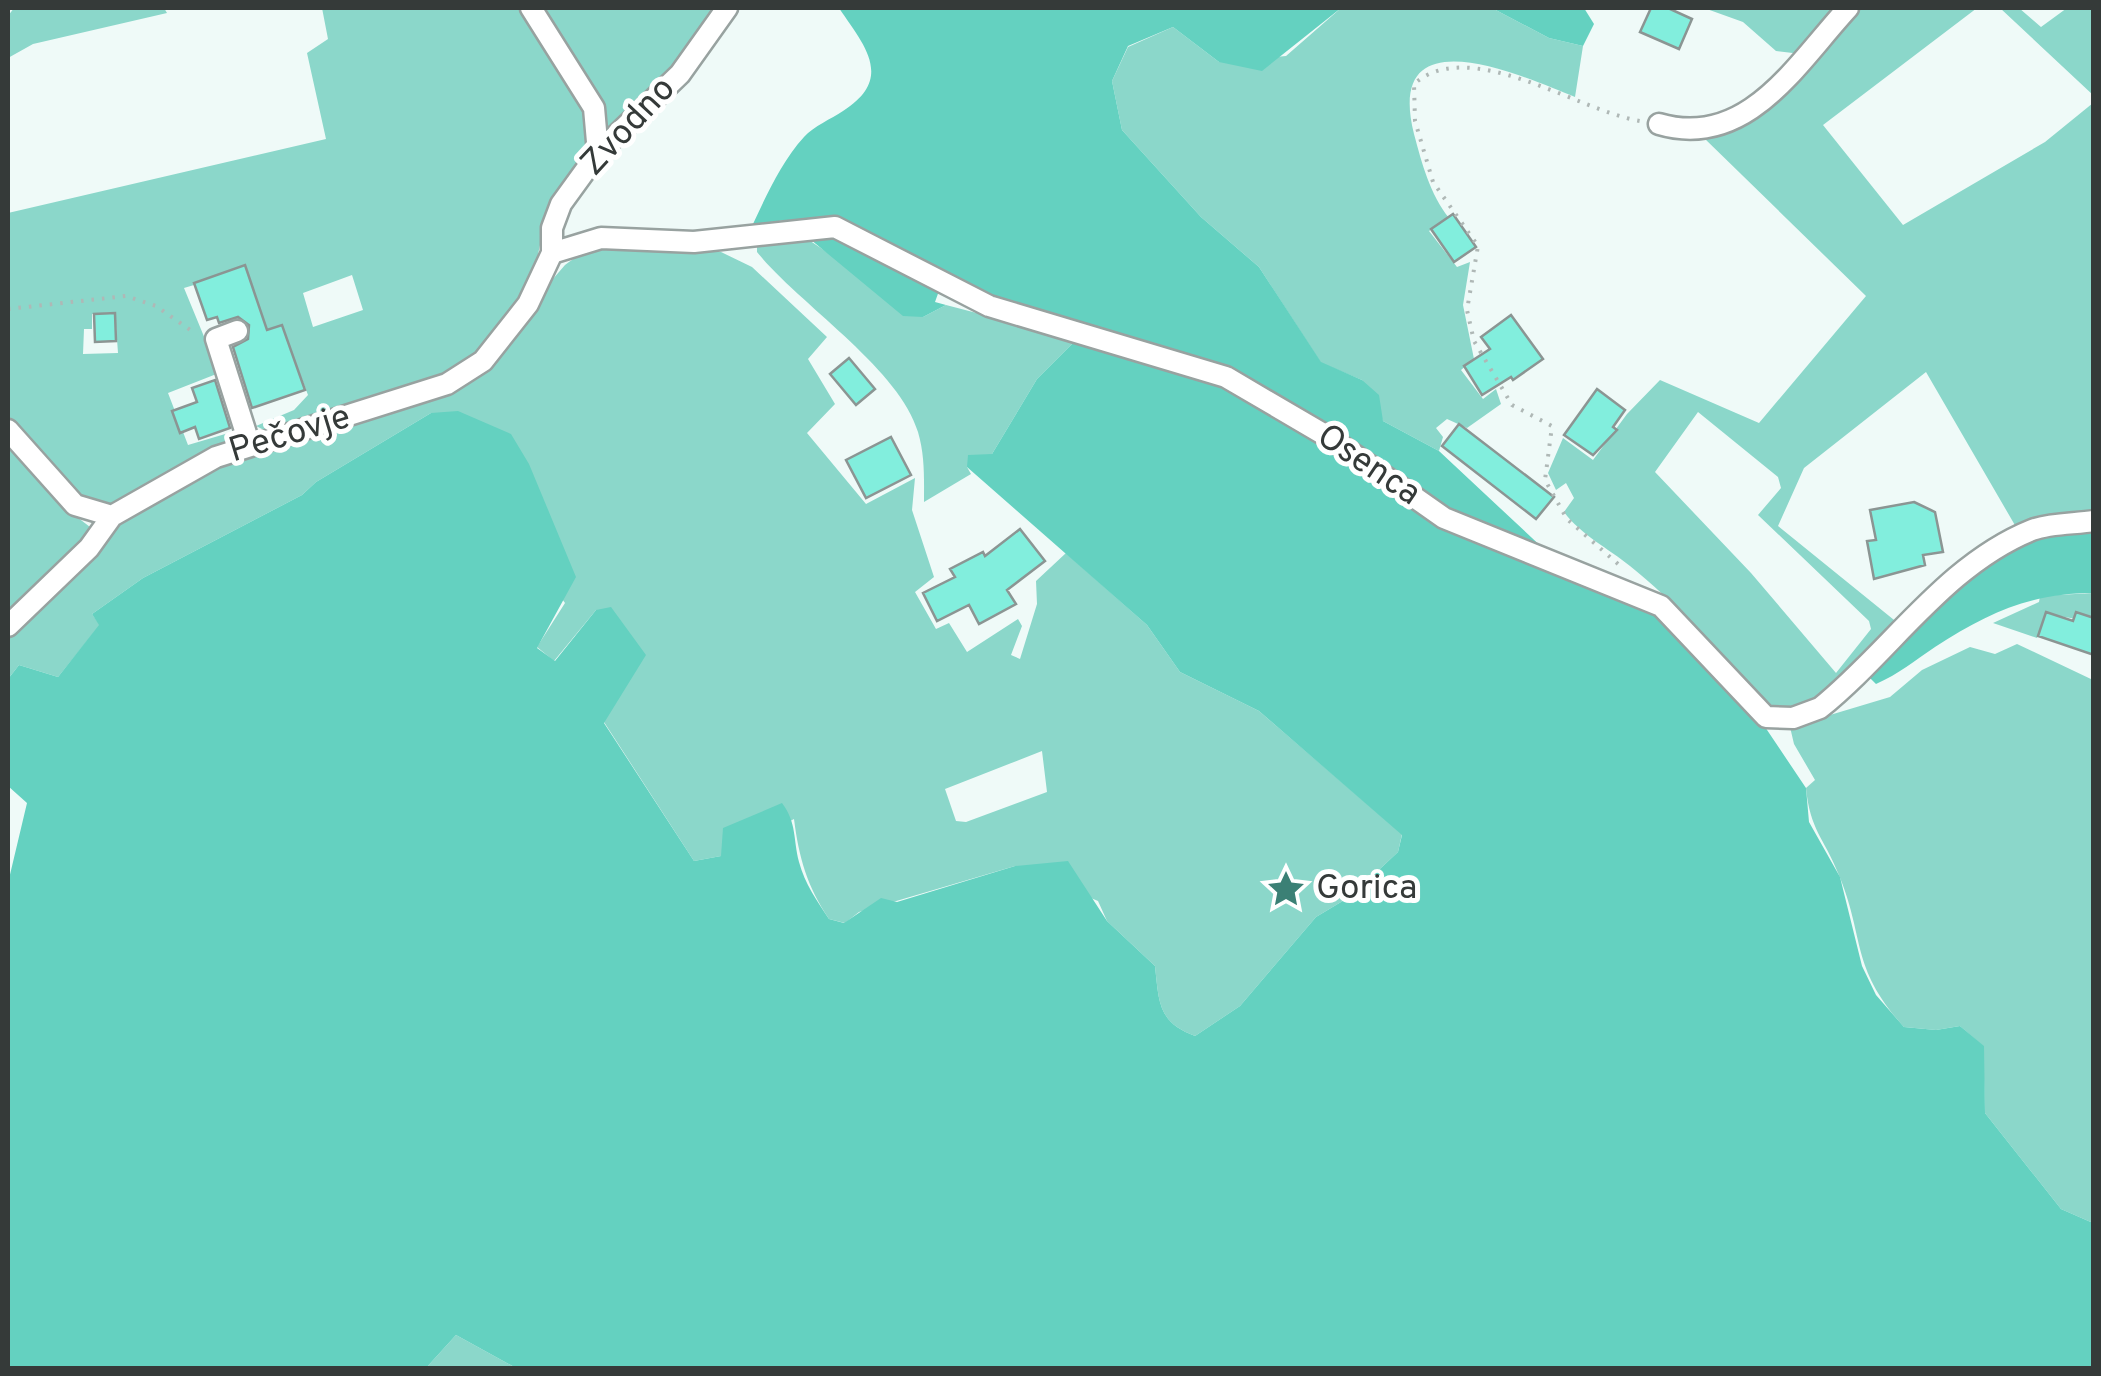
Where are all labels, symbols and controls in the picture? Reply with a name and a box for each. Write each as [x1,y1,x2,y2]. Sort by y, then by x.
street label: Zvodno [572,68,686,186]
street label: Pečovje [224,396,356,474]
street label: Osenca [1308,415,1428,517]
place label: Gorica [1316,867,1417,911]
place icon: Gorica [1265,868,1307,910]

